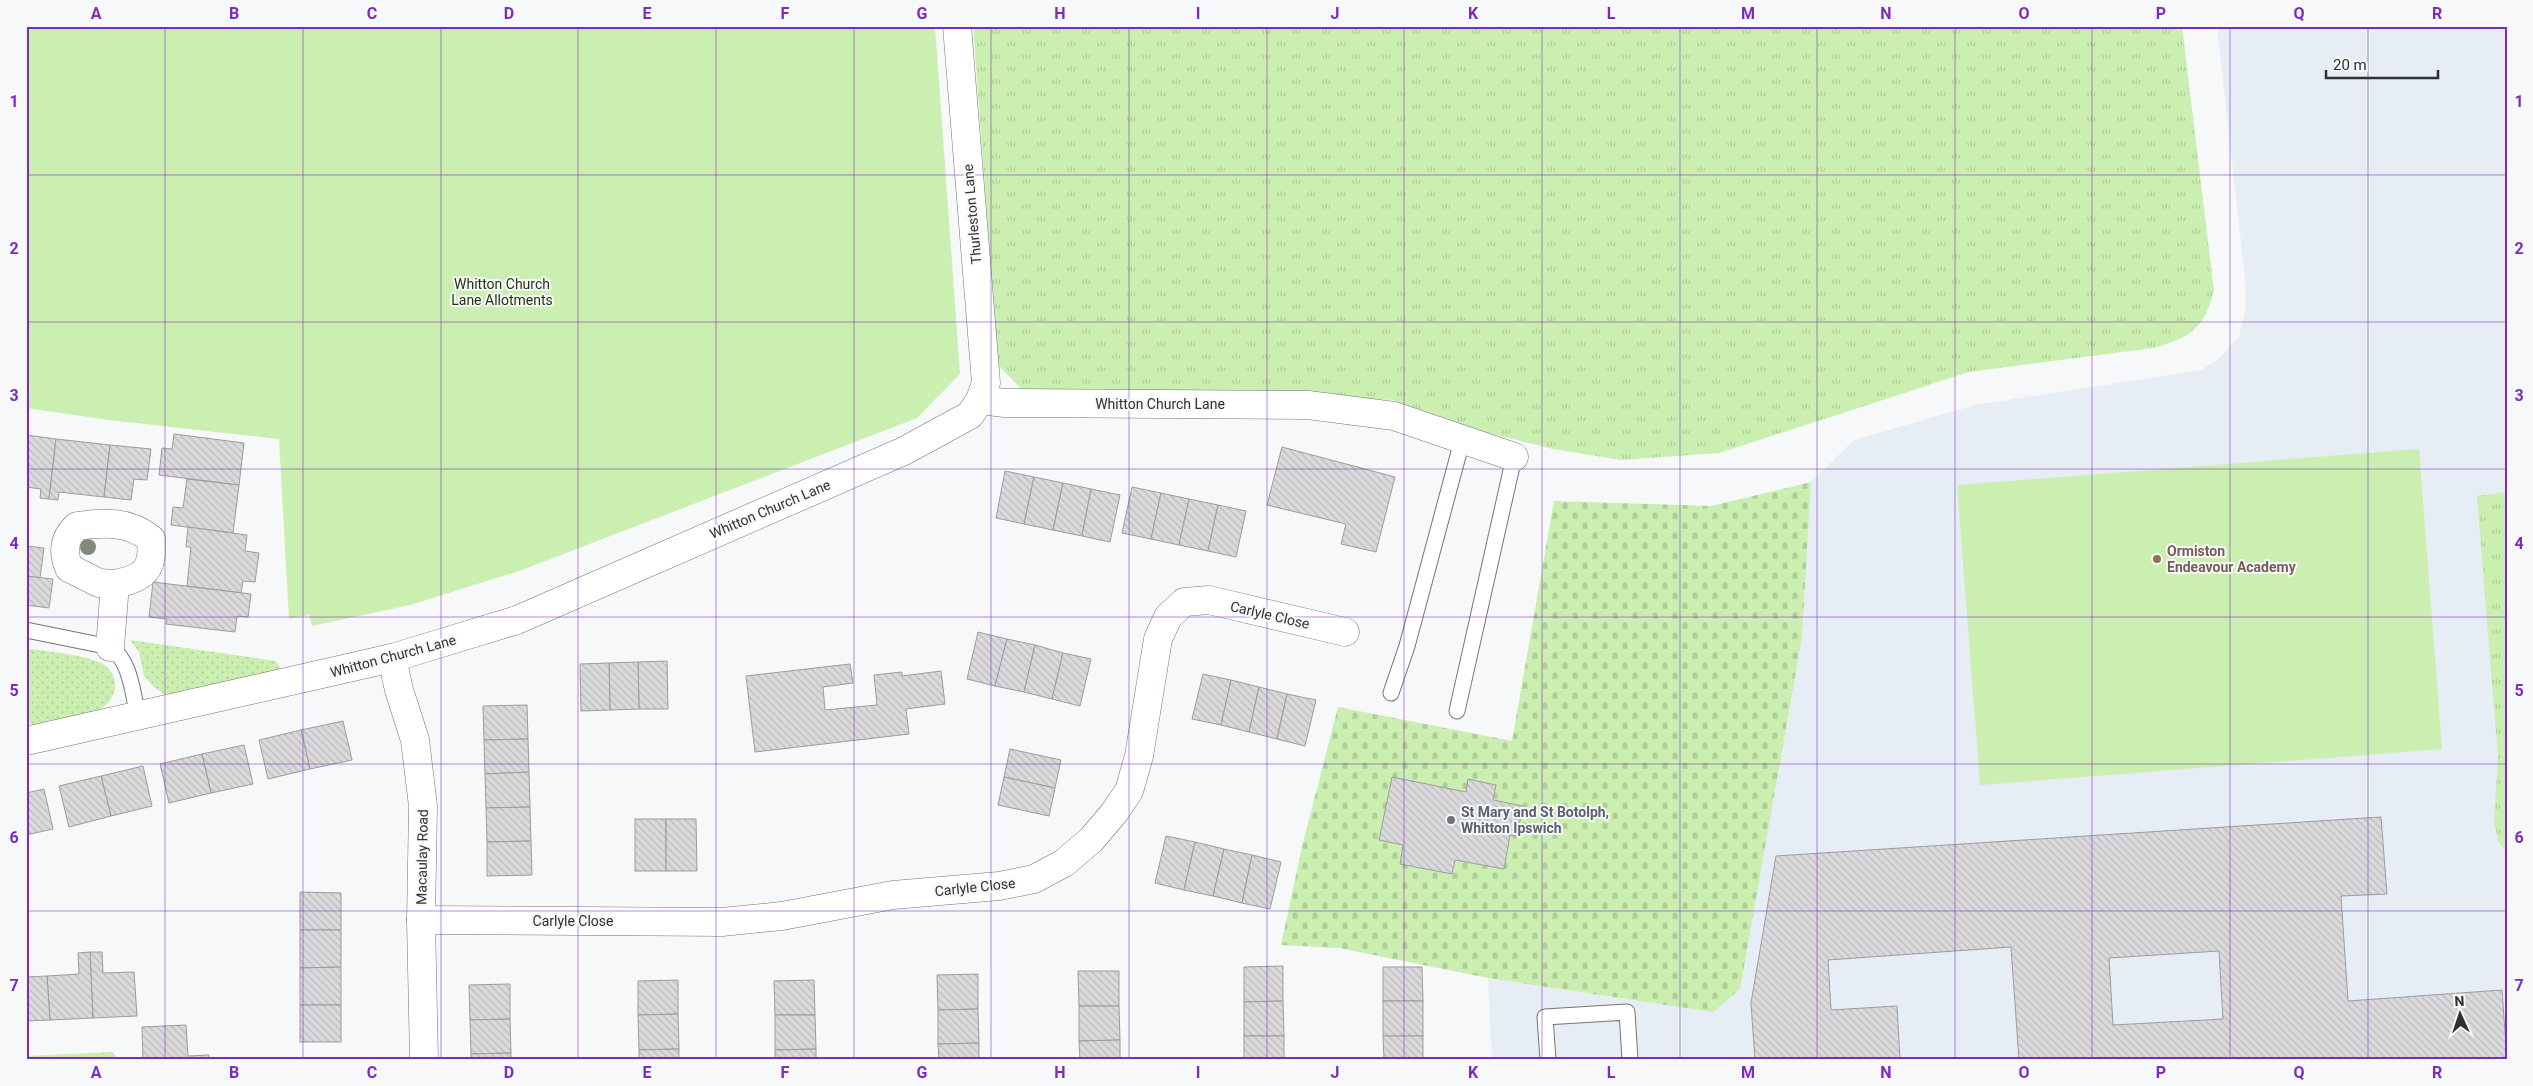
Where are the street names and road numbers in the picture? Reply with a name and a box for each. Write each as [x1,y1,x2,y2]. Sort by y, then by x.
street label: Thurleston Lane [960,163,984,265]
street label: Whitton Church Lane [1095,396,1225,412]
street label: Whitton Church Lane [707,476,833,542]
street label: Carlyle Close [1229,598,1311,632]
street label: Whitton Church Lane [328,631,458,681]
street label: Macaulay Road [413,809,431,905]
street label: Carlyle Close [934,875,1016,899]
street label: Carlyle Close [533,913,613,929]

